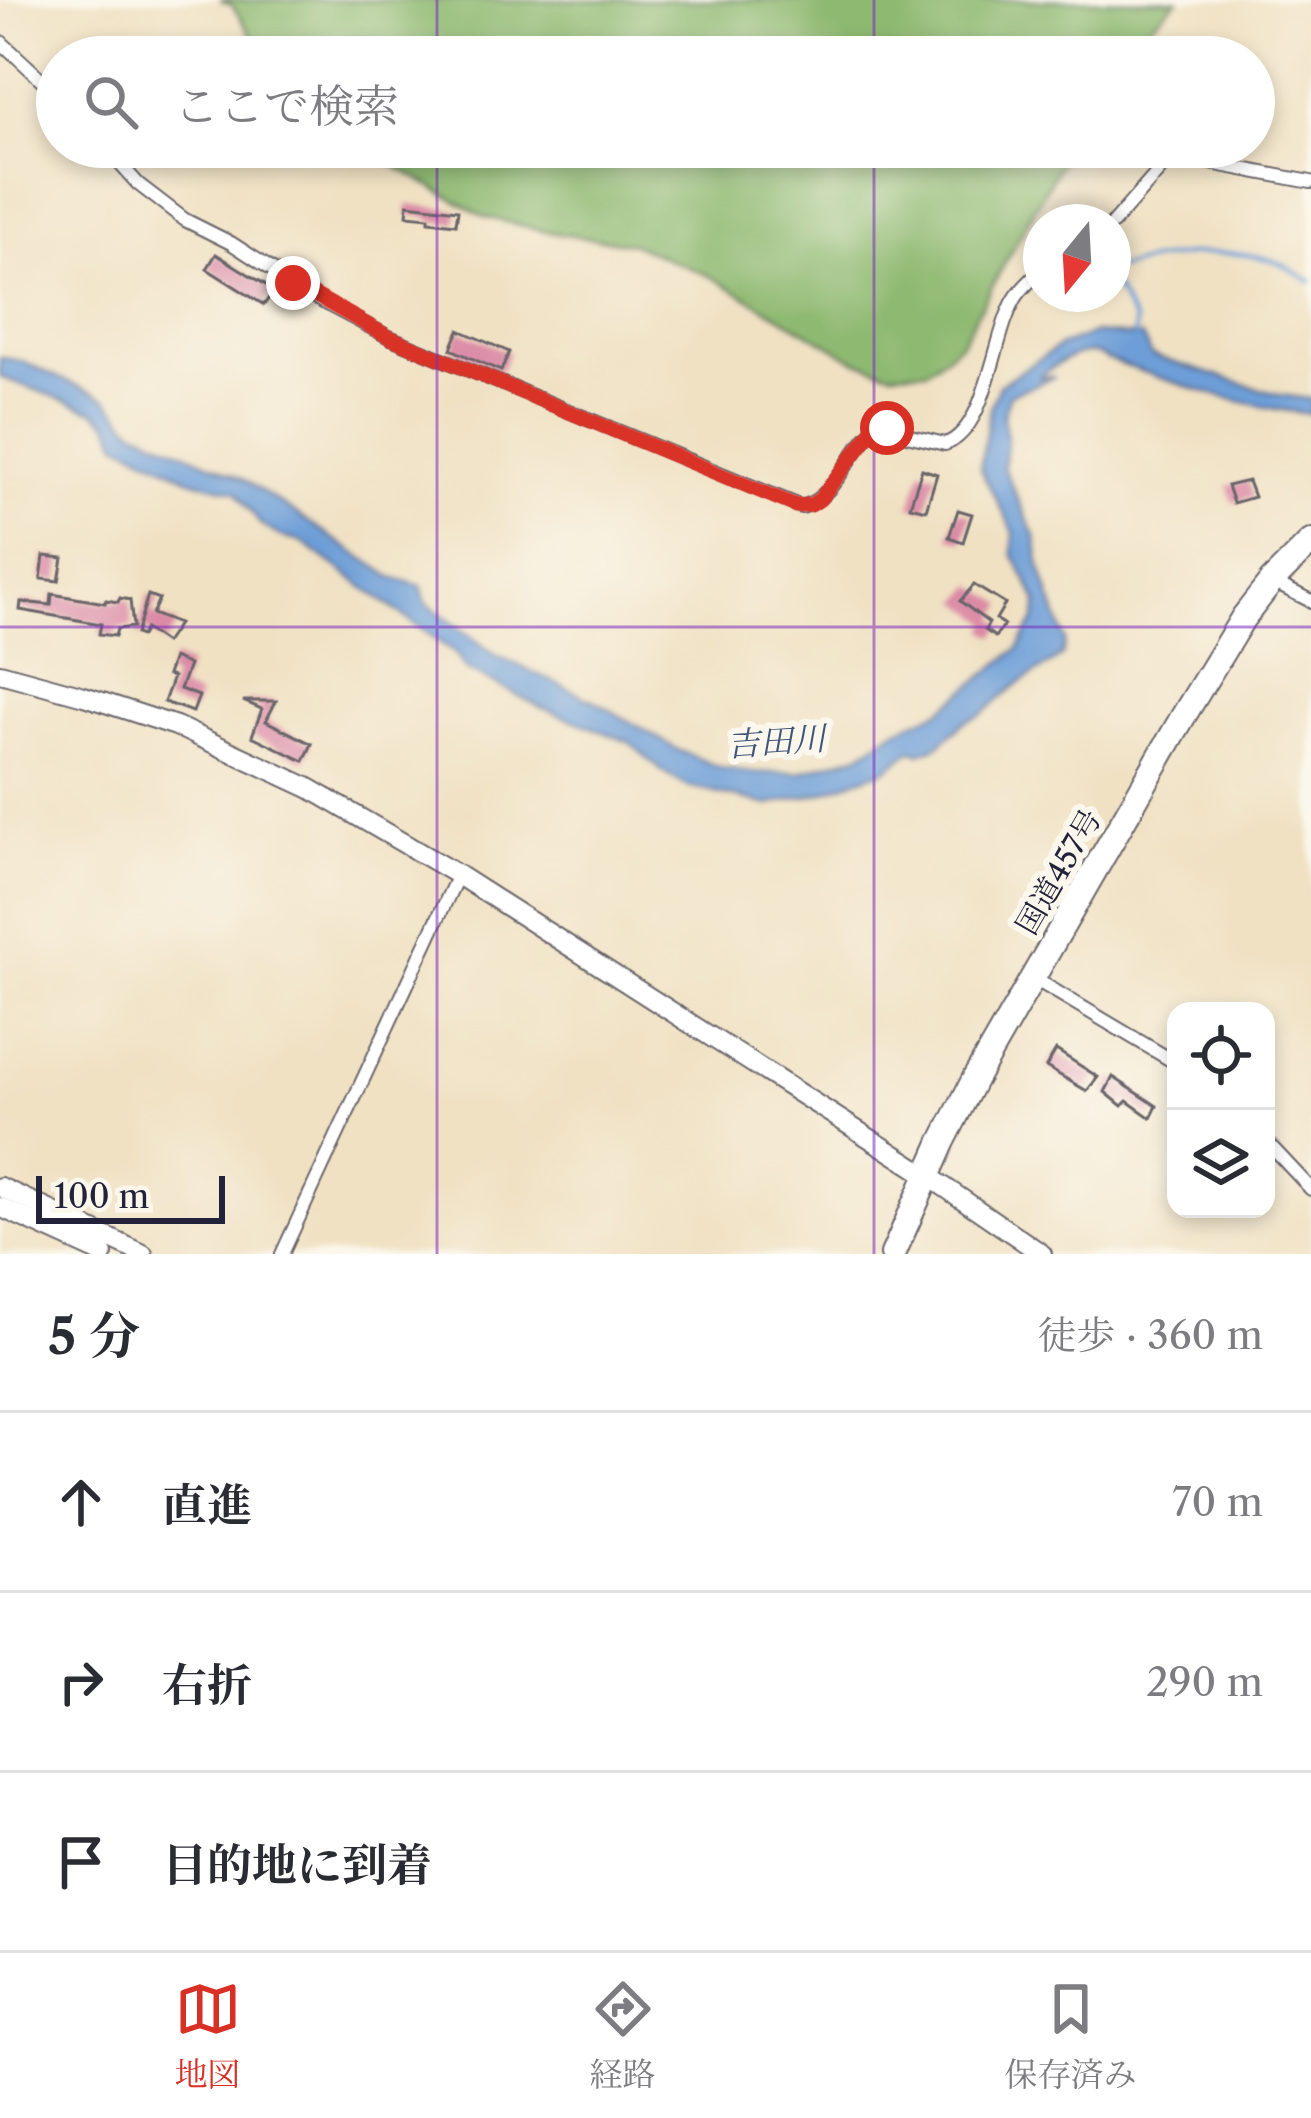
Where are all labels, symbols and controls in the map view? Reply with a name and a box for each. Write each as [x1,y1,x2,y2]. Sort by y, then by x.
search box [36,36,1275,168]
icon: search [78,69,144,135]
text: ここで検索 [174,78,399,134]
north arrow [1023,204,1131,312]
route end [266,256,320,310]
route start [860,401,914,455]
water label: 吉田川 [725,717,830,765]
street label: 国道457号 [1008,803,1109,941]
map controls [1167,1002,1275,1218]
button: locate [1167,1002,1275,1110]
button: layers [1167,1110,1275,1218]
scale bar [36,1170,225,1223]
text: 100 m [54,1176,149,1217]
text: 5 分 [48,1305,140,1367]
text: 徒歩 · 360 m [1038,1311,1263,1359]
icon: ahead [48,1469,114,1535]
text: 直進 [162,1477,252,1533]
text: 70 m [1172,1478,1263,1526]
icon: right [48,1649,114,1715]
text: 右折 [162,1657,252,1713]
text: 290 m [1146,1658,1263,1706]
icon: arrive [48,1829,114,1895]
text: 目的地に到着 [162,1837,432,1893]
tab: 地図 [175,1976,241,2095]
tab: 経路 [590,1976,656,2095]
tab: 保存済み [1005,1976,1137,2095]

